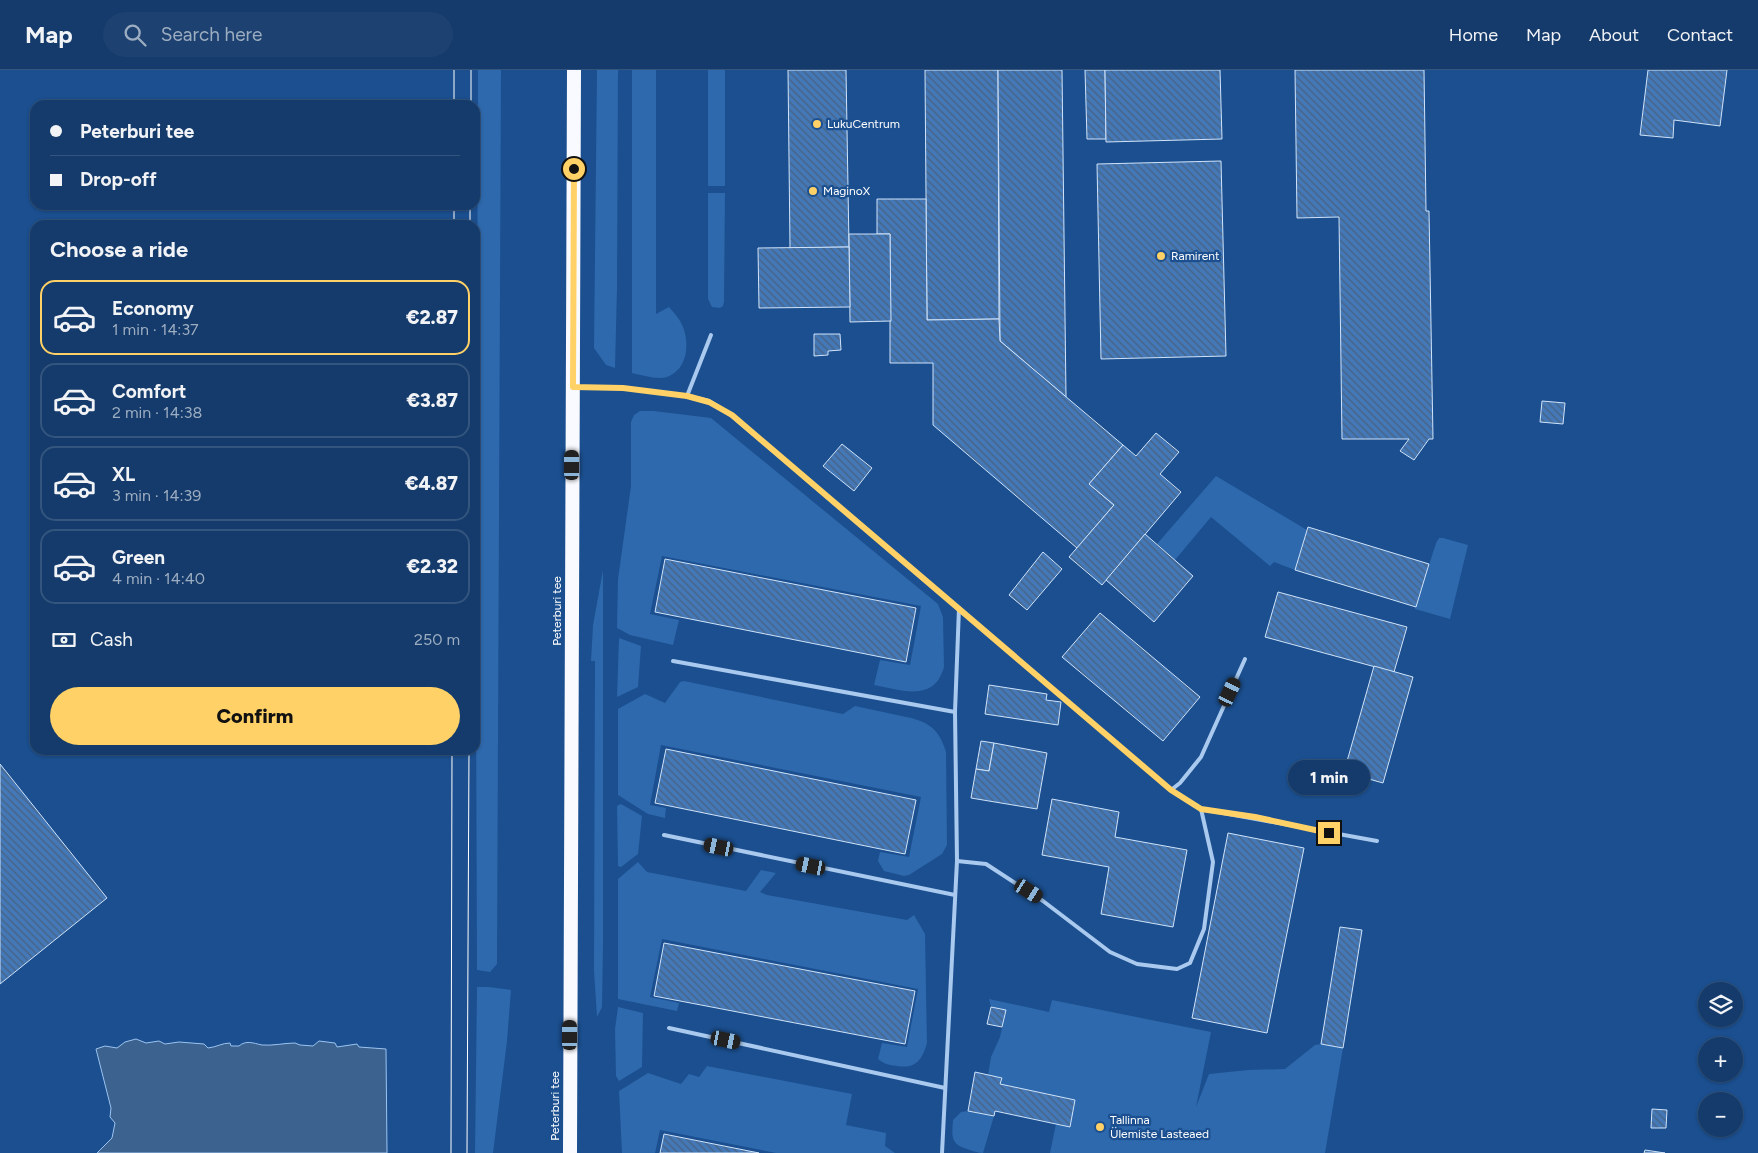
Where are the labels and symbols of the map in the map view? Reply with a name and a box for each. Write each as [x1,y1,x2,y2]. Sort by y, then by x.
place label: LukuCentrum [827,117,900,131]
marker: LukuCentrum [811,118,823,130]
route start [563,158,585,180]
place label: MaginoX [823,184,871,198]
marker: MaginoX [807,185,819,197]
place label: Ramirent [1171,249,1220,263]
marker: Ramirent [1155,250,1167,262]
car [564,450,579,480]
street label: Peterburi tee [550,576,564,646]
car [1216,675,1243,709]
callout: 1 min [1288,760,1370,796]
route end [1318,822,1340,844]
car [702,837,735,857]
car [794,856,827,876]
car [1012,877,1045,905]
car [562,1020,577,1050]
car [709,1030,742,1050]
street label: Peterburi tee [548,1071,562,1141]
place label: Tallinna Ülemiste Lasteaed [1110,1113,1209,1141]
marker: Tallinna Ülemiste Lasteaed [1094,1121,1106,1133]

